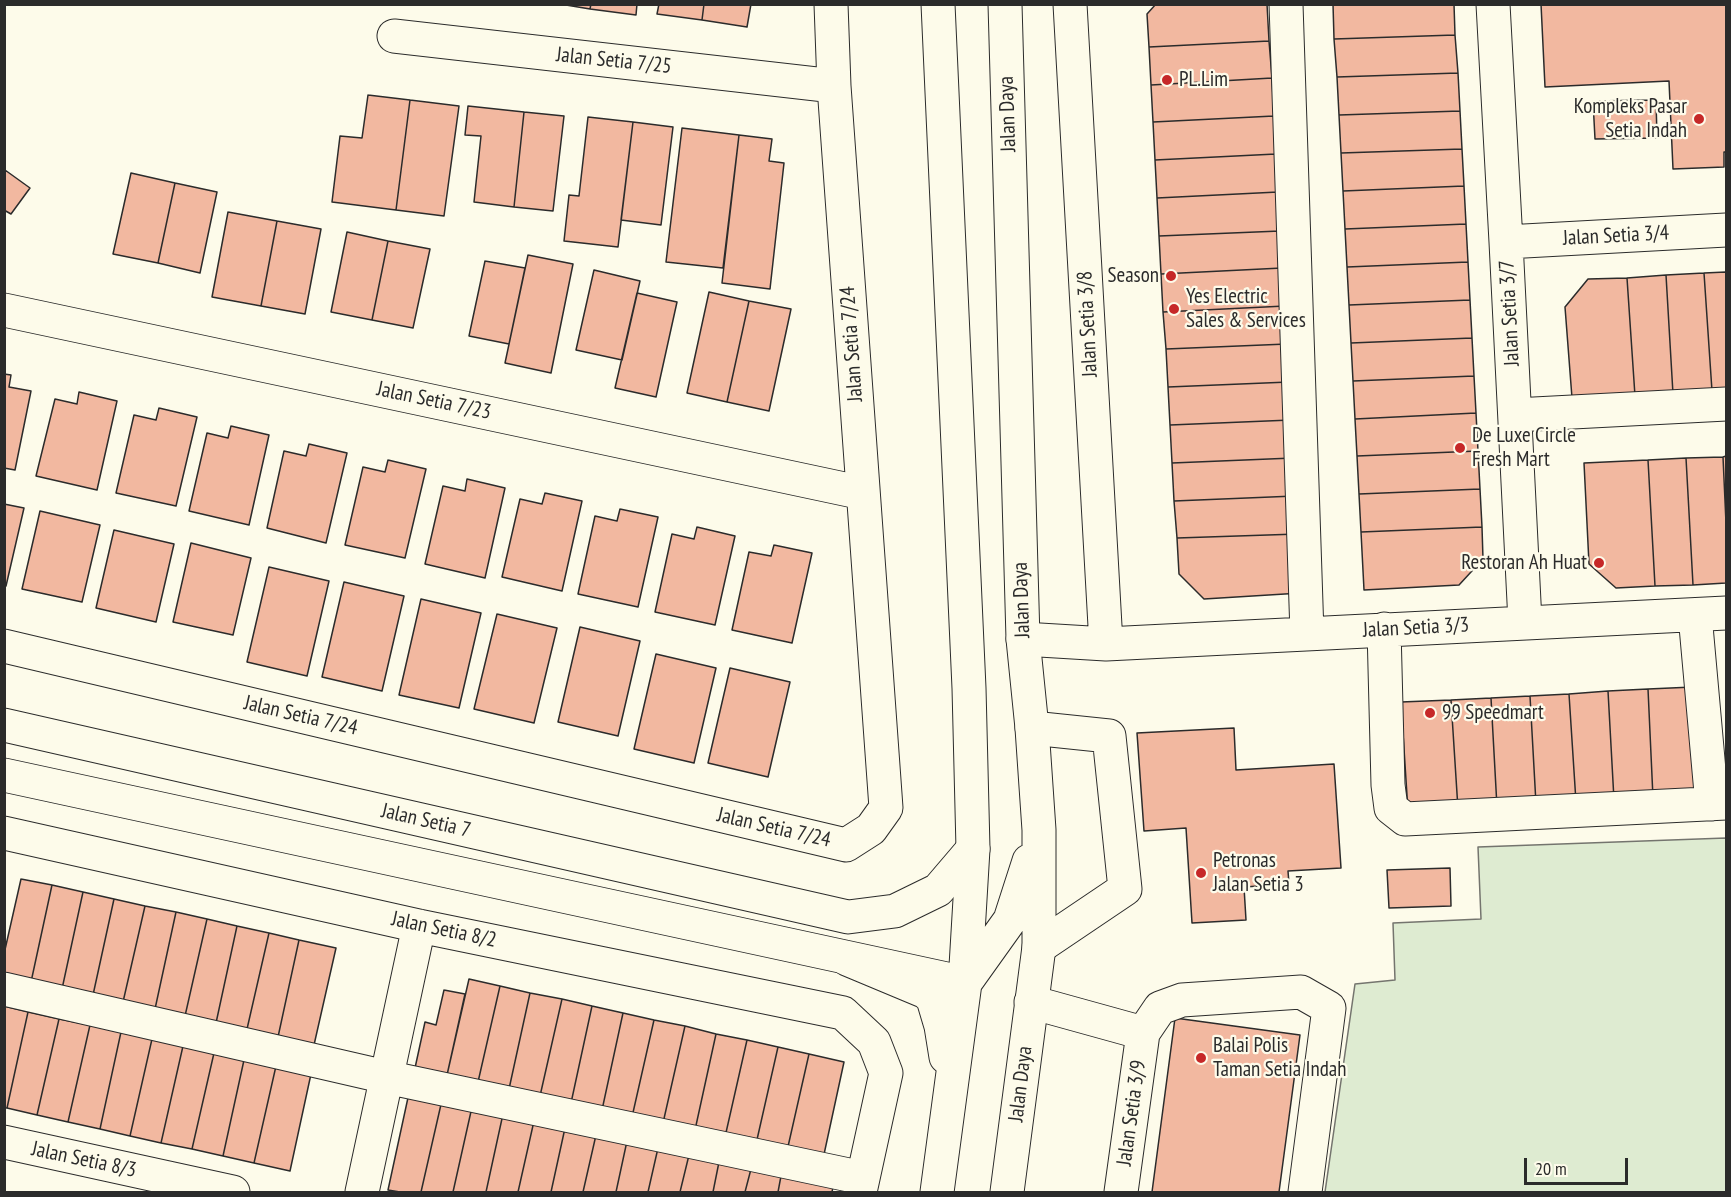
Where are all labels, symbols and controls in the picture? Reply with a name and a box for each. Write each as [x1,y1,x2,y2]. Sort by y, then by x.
street label: Jalan Setia 7/25 [555,42,673,80]
place label: PL.Lim [1179,67,1228,93]
marker: PL.Lim [1160,73,1174,87]
street label: Jalan Daya [994,76,1022,152]
place label: Kompleks Pasar Setia Indah [1574,94,1687,144]
marker: Kompleks Pasar Setia Indah [1692,112,1706,126]
street label: Jalan Setia 3/4 [1562,221,1670,251]
street label: Jalan Setia 3/7 [1495,259,1525,367]
place label: Season [1108,263,1159,289]
marker: Season [1164,269,1178,283]
street label: Jalan Setia 3/8 [1073,270,1103,378]
place label: Yes Electric Sales & Services [1186,284,1306,334]
street label: Jalan Setia 7/24 [835,285,869,403]
marker: Yes Electric Sales & Services [1167,302,1181,316]
street label: Jalan Setia 7/23 [375,377,493,425]
place label: De Luxe Circle Fresh Mart [1472,423,1576,473]
marker: De Luxe Circle Fresh Mart [1453,441,1467,455]
place label: Restoran Ah Huat [1461,550,1587,576]
marker: Restoran Ah Huat [1592,556,1606,570]
street label: Jalan Daya [1008,562,1036,638]
street label: Jalan Setia 3/3 [1362,613,1470,643]
street label: Jalan Setia 7/24 [242,691,360,741]
place label: 99 Speedmart [1442,700,1544,726]
marker: 99 Speedmart [1423,706,1437,720]
street label: Jalan Setia 7 [379,799,473,843]
street label: Jalan Setia 7/24 [715,803,833,853]
place label: Petronas Jalan Setia 3 [1213,848,1304,898]
marker: Petronas Jalan Setia 3 [1194,866,1208,880]
street label: Jalan Setia 8/2 [389,907,499,953]
place label: Balai Polis Taman Setia Indah [1213,1033,1346,1083]
street label: Jalan Daya [1004,1045,1038,1123]
marker: Balai Polis Taman Setia Indah [1194,1051,1208,1065]
street label: Jalan Setia 3/9 [1112,1059,1152,1167]
street label: Jalan Setia 8/3 [29,1137,139,1183]
scale bar [1527,1146,1630,1184]
text: 20 m [1535,1157,1567,1180]

